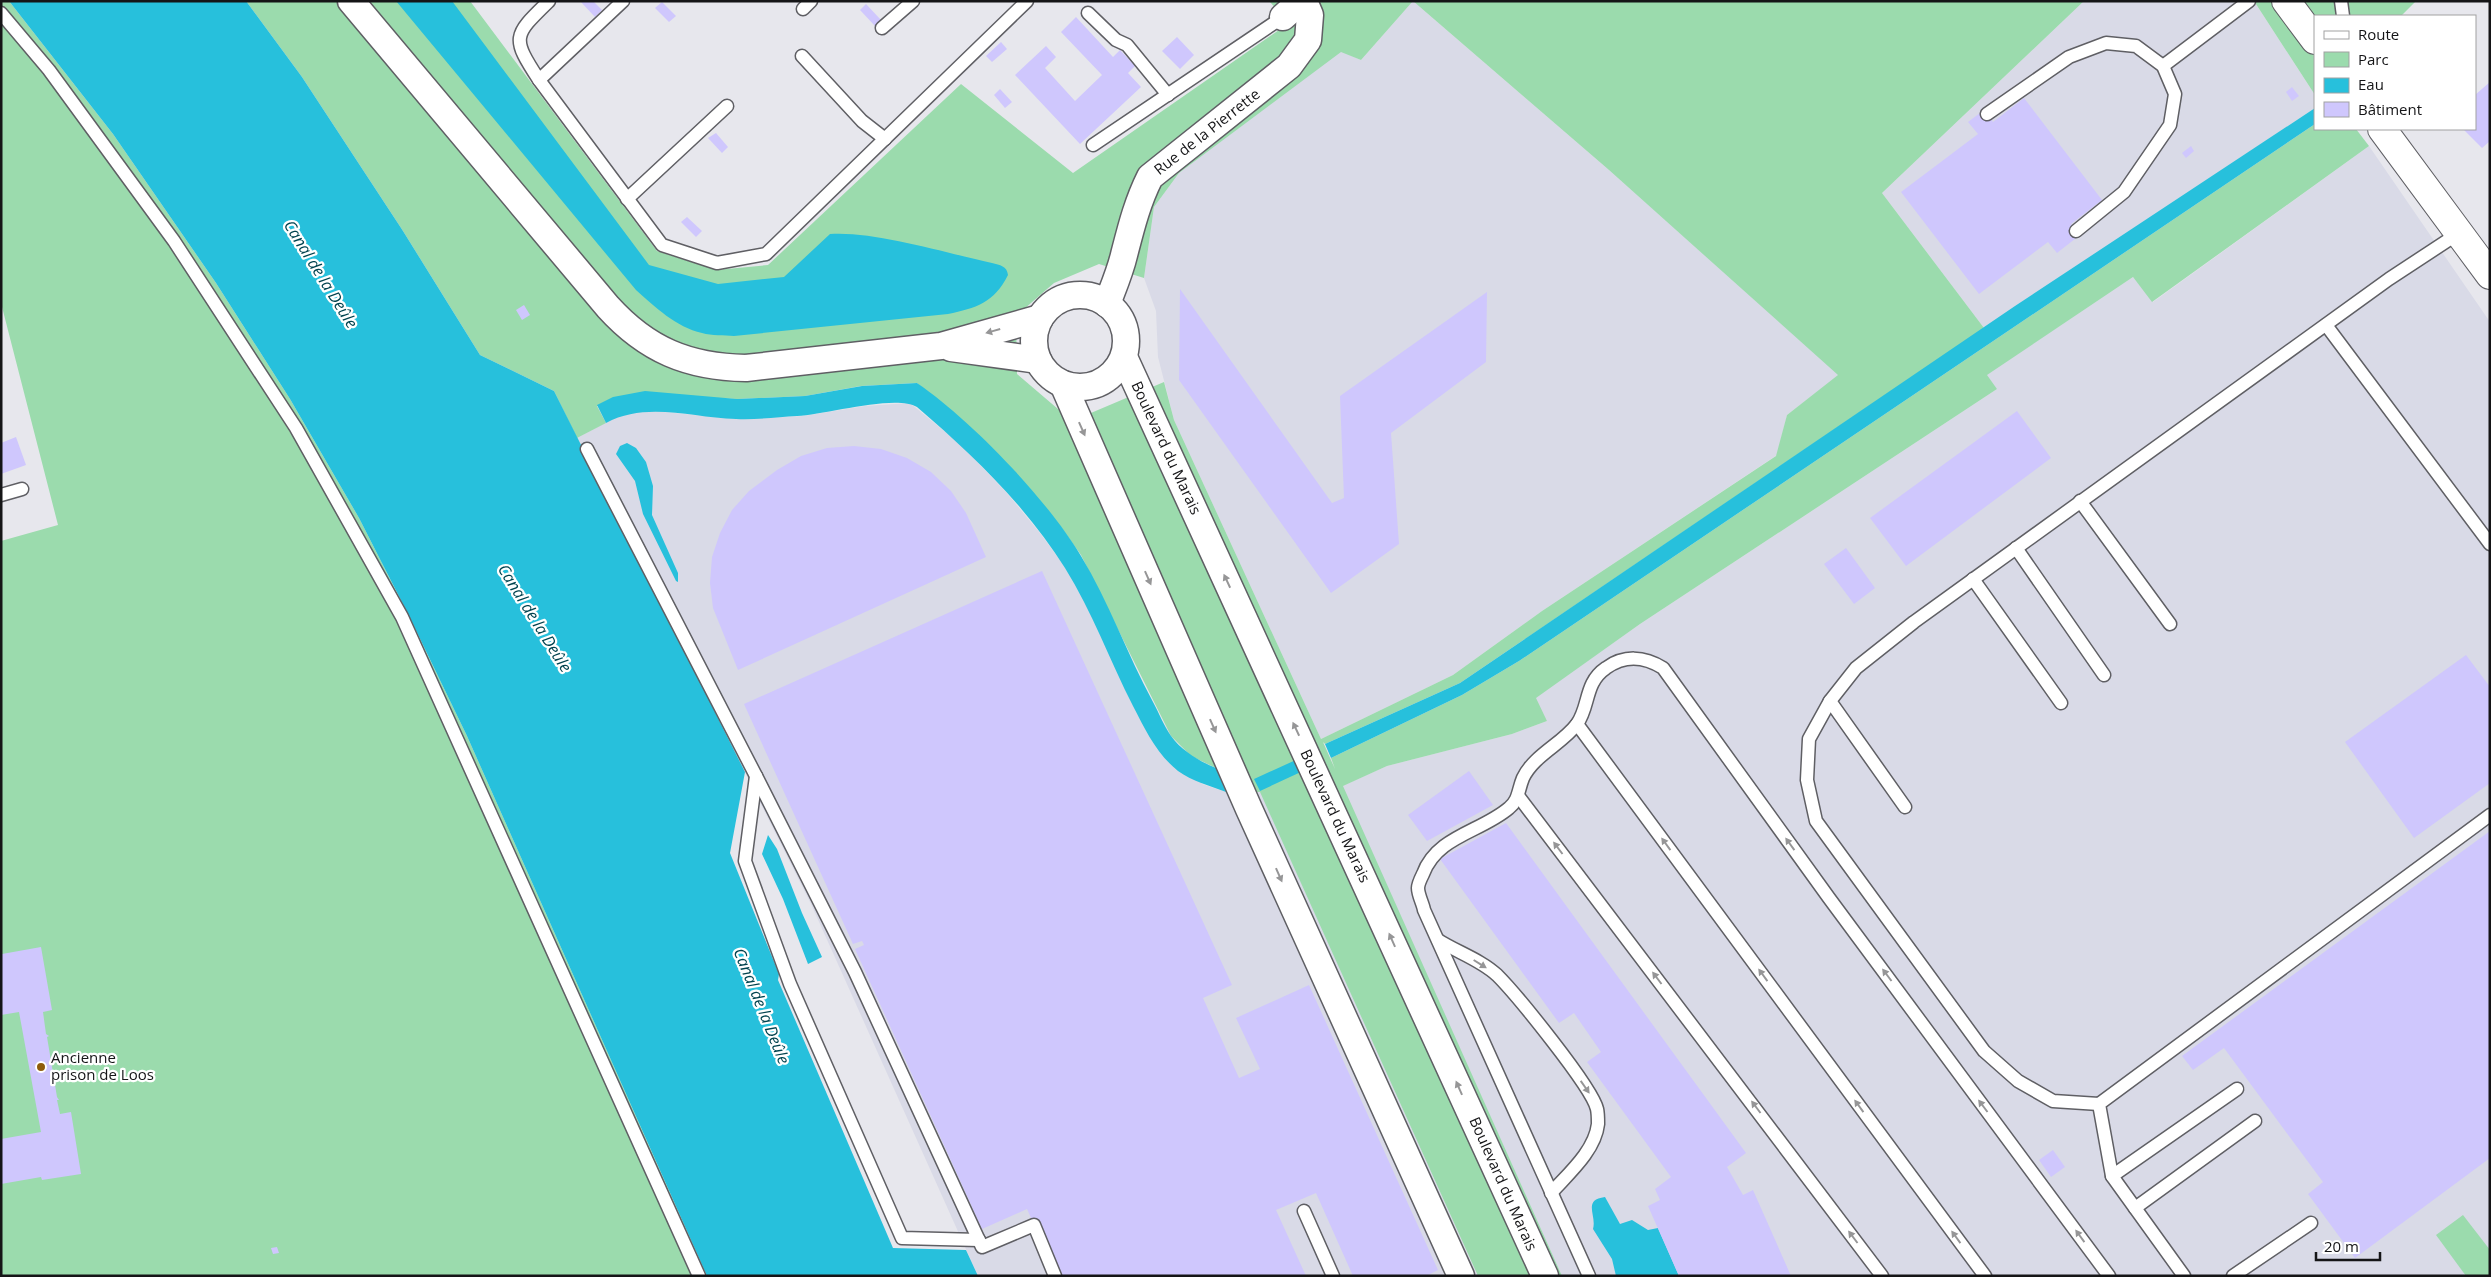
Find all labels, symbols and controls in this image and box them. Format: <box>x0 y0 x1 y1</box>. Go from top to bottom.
legend <box>2314 15 2476 130</box>
text: Route <box>2358 24 2399 44</box>
text: Parc <box>2358 49 2389 69</box>
text: Eau <box>2358 74 2384 94</box>
street label: Rue de la Pierrette <box>1149 84 1263 179</box>
text: Bâtiment <box>2358 99 2422 119</box>
water label: Canal de la Deûle <box>279 216 363 332</box>
one-way arrow <box>986 328 1001 336</box>
street label: Boulevard du Marais <box>1127 378 1207 517</box>
one-way arrow <box>1079 422 1087 436</box>
water label: Canal de la Deûle <box>493 560 577 676</box>
one-way arrow <box>1144 571 1152 585</box>
one-way arrow <box>1223 574 1231 588</box>
one-way arrow <box>1210 719 1218 733</box>
one-way arrow <box>1291 722 1299 736</box>
street label: Boulevard du Marais <box>1296 746 1376 885</box>
one-way arrow <box>1661 837 1671 851</box>
one-way arrow <box>1785 838 1796 851</box>
one-way arrow <box>1553 841 1563 855</box>
one-way arrow <box>1276 868 1284 882</box>
one-way arrow <box>1388 933 1396 947</box>
water label: Canal de la Deûle <box>729 945 795 1067</box>
one-way arrow <box>1474 959 1487 969</box>
one-way arrow <box>1757 969 1768 982</box>
one-way arrow <box>1881 969 1892 982</box>
one-way arrow <box>1651 971 1662 984</box>
place label: Ancienne prison de Loos <box>51 1047 154 1084</box>
marker: Ancienne prison de Loos <box>35 1061 47 1073</box>
one-way arrow <box>1580 1080 1590 1094</box>
one-way arrow <box>1455 1081 1463 1095</box>
one-way arrow <box>1854 1099 1864 1113</box>
one-way arrow <box>1978 1100 1989 1113</box>
one-way arrow <box>1750 1101 1761 1114</box>
street label: Boulevard du Marais <box>1465 1113 1542 1254</box>
one-way arrow <box>1848 1230 1858 1244</box>
one-way arrow <box>1951 1230 1961 1243</box>
one-way arrow <box>2075 1230 2085 1243</box>
scale bar <box>2316 1230 2380 1262</box>
text: 20 m <box>2324 1236 2359 1256</box>

